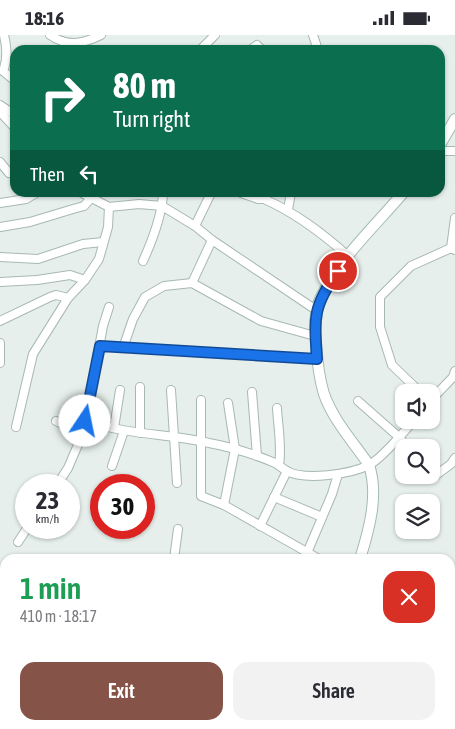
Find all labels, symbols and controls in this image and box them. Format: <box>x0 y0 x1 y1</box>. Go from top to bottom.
text: 18:16 <box>25 7 64 29</box>
icon: right <box>30 65 95 130</box>
text: 80 m <box>113 65 176 105</box>
text: Turn right <box>113 106 190 132</box>
icon: left <box>75 160 103 188</box>
text: Then <box>30 163 65 185</box>
pin <box>317 250 359 292</box>
icon: arrive <box>324 257 352 285</box>
map controls <box>395 384 440 539</box>
button: sound <box>395 384 440 429</box>
position arrow <box>58 394 110 446</box>
button: search <box>395 439 440 484</box>
speed limit sign: 30 <box>90 474 155 539</box>
text: 23 <box>36 486 59 514</box>
button: layers <box>395 494 440 539</box>
text: km/h <box>36 512 59 526</box>
text: 1 min <box>20 571 81 605</box>
button: close <box>383 571 435 623</box>
text: 410 m · 18:17 <box>20 607 97 625</box>
button: Exit <box>20 662 223 720</box>
button: Share <box>233 662 435 720</box>

